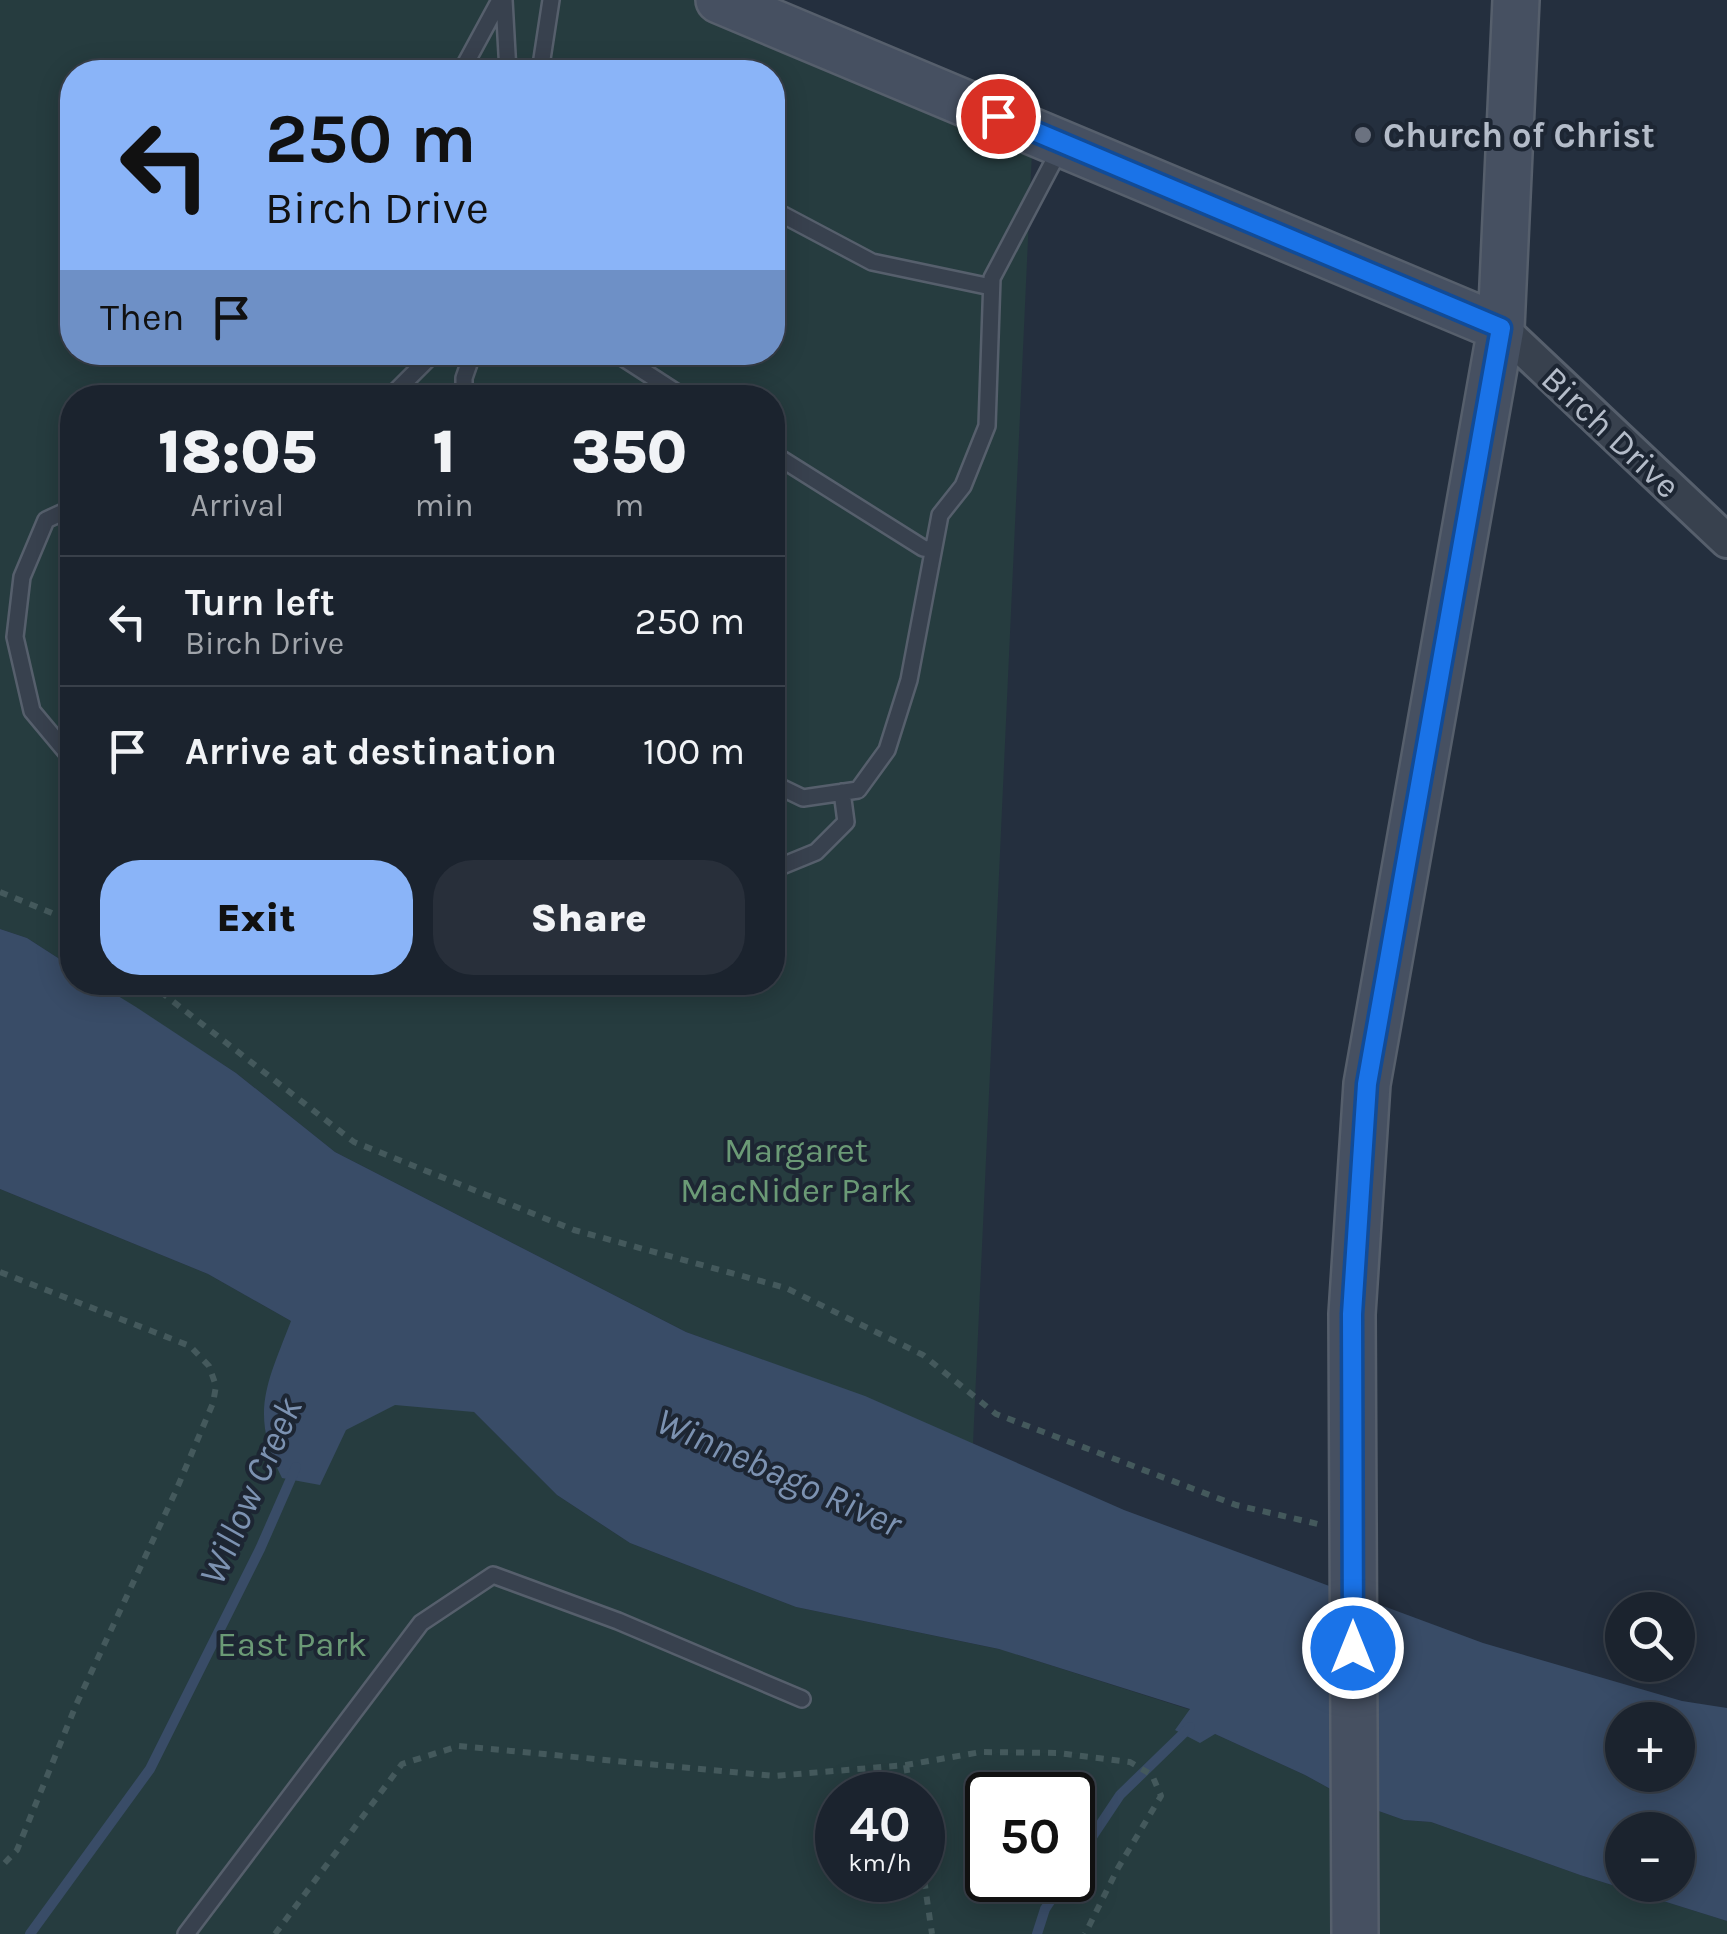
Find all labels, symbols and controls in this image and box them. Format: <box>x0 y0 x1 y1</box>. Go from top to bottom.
pin <box>956 74 1041 159</box>
icon: arrive <box>971 89 1026 144</box>
text: 250 m <box>265 98 477 180</box>
icon: left <box>100 100 230 230</box>
place label: Church of Christ <box>1383 115 1655 156</box>
marker: Church of Christ <box>1352 124 1374 146</box>
text: Birch Drive <box>265 182 489 234</box>
icon: arrive <box>204 290 259 345</box>
text: Then <box>100 295 184 340</box>
street label: Birch Drive <box>1533 358 1688 507</box>
text: 18:05 <box>158 417 317 487</box>
text: 1 <box>433 417 456 487</box>
text: 350 <box>571 417 687 487</box>
text: Arrival <box>190 487 284 524</box>
text: min <box>415 487 473 524</box>
text: m <box>614 487 644 524</box>
text: Turn left <box>185 580 335 625</box>
icon: left <box>100 594 155 649</box>
text: 250 m <box>634 599 745 644</box>
text: Birch Drive <box>185 625 344 662</box>
icon: arrive <box>100 724 155 779</box>
text: Arrive at destination <box>185 729 557 774</box>
text: 100 m <box>643 729 745 774</box>
button: Exit <box>100 860 413 975</box>
button: Share <box>433 860 745 975</box>
park label: Margaret MacNider Park <box>680 1130 912 1211</box>
water label: Willow Creek <box>189 1390 312 1592</box>
water label: Winnebago River <box>649 1398 910 1547</box>
map controls <box>1605 1592 1695 1902</box>
button: search <box>1605 1592 1695 1682</box>
position arrow <box>1301 1596 1405 1700</box>
park label: East Park <box>217 1624 367 1665</box>
button: + <box>1605 1702 1695 1792</box>
speed limit sign: 50 <box>965 1772 1095 1902</box>
text: 40 <box>849 1795 911 1854</box>
button: − <box>1605 1812 1695 1902</box>
text: km/h <box>848 1848 912 1877</box>

